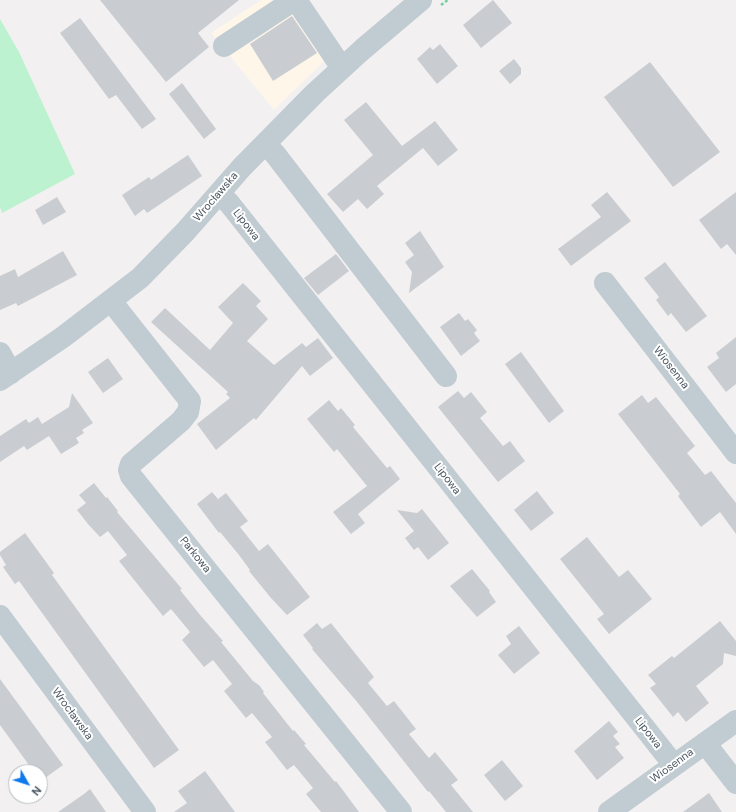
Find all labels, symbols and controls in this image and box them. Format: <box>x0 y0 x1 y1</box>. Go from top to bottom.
street label: Wrocławska <box>191 170 241 224</box>
street label: Lipowa <box>230 207 262 243</box>
street label: Wiosenna <box>650 344 692 392</box>
street label: Lipowa <box>431 461 463 497</box>
street label: Parkowa <box>177 535 213 575</box>
street label: Wrocławska <box>49 685 95 743</box>
street label: Lipowa <box>632 715 664 751</box>
street label: Wiosenna <box>648 746 696 786</box>
north arrow <box>8 764 48 804</box>
text: N <box>29 783 45 798</box>

